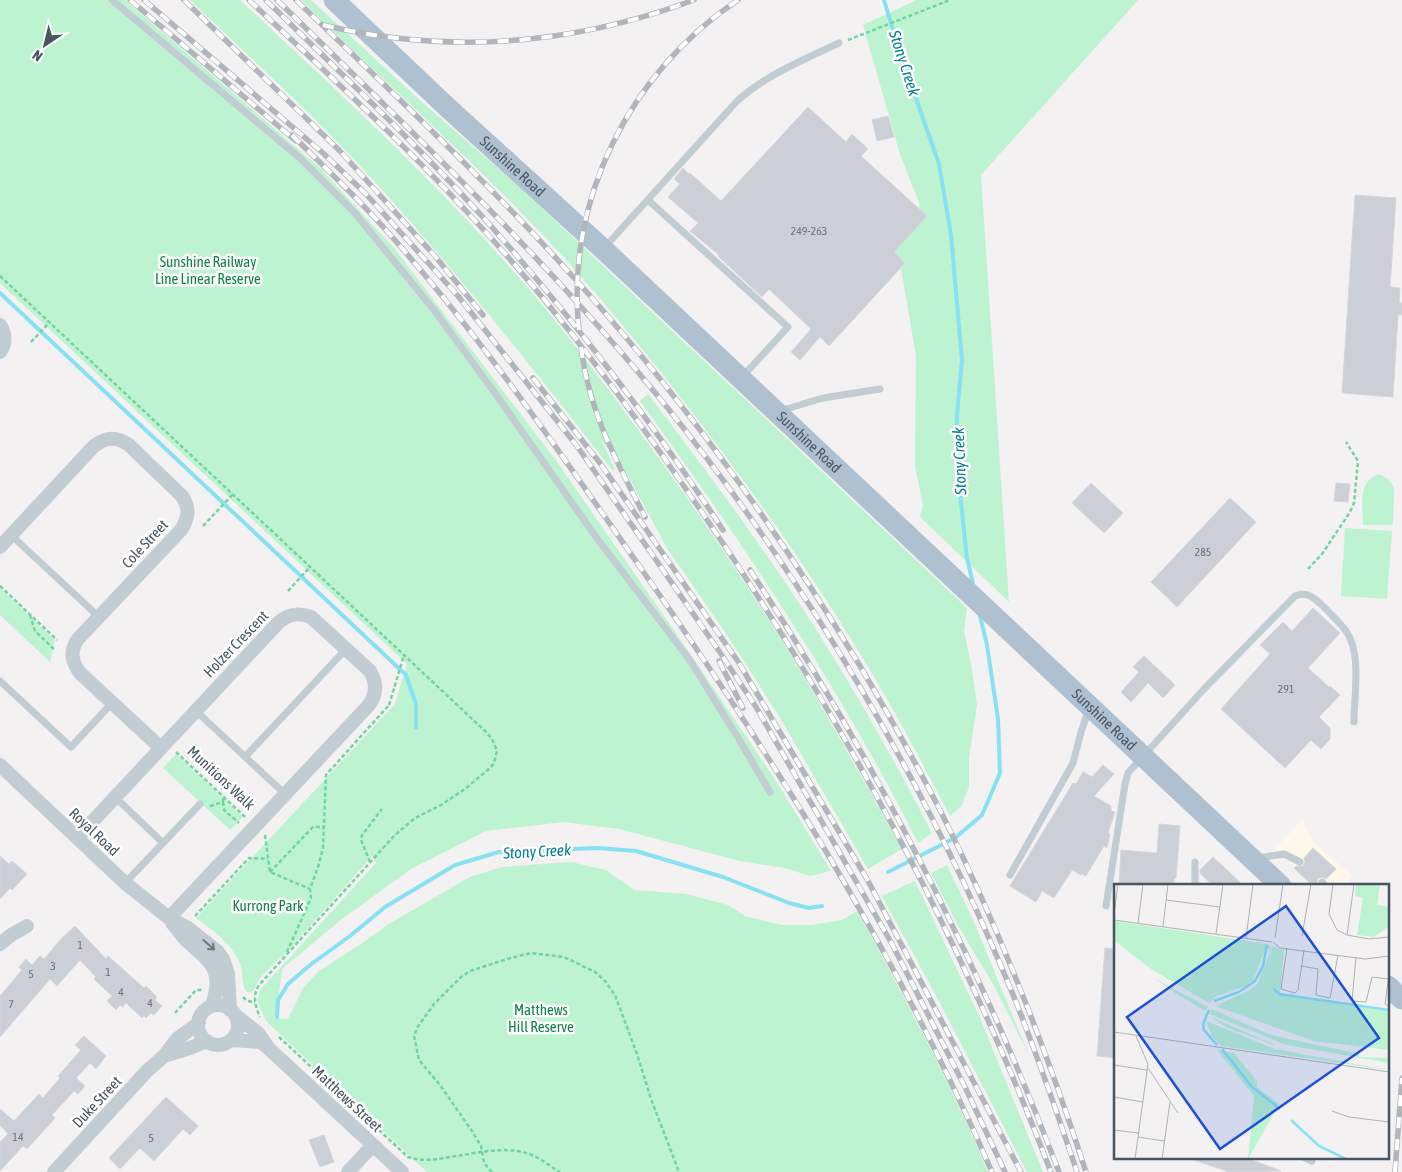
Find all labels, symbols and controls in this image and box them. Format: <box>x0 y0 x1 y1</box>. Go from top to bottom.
north arrow <box>20 20 70 70</box>
water label: Stony Creek <box>885 27 924 99</box>
text: N <box>30 47 46 65</box>
street label: Sunshine Road <box>477 132 549 200</box>
house number: 249-263 <box>791 224 827 238</box>
park label: Sunshine Railway Line Linear Reserve <box>155 253 261 287</box>
street label: Sunshine Road <box>774 408 845 476</box>
water label: Stony Creek <box>949 426 970 496</box>
street label: Cole Street <box>118 516 171 571</box>
house number: 285 <box>1195 545 1211 559</box>
street label: Holzer Crescent <box>200 607 271 680</box>
house number: 291 <box>1278 682 1295 696</box>
street label: Sunshine Road <box>1069 685 1140 754</box>
street label: Munitions Walk <box>184 742 259 813</box>
street label: Royal Road <box>66 804 123 859</box>
water label: Stony Creek <box>502 840 572 863</box>
inset map <box>1114 884 1390 1160</box>
park label: Kurrong Park <box>232 897 304 914</box>
house number: 1 <box>77 938 83 952</box>
one-way arrow <box>203 939 216 950</box>
house number: 3 <box>50 959 56 973</box>
house number: 1 <box>105 965 111 979</box>
house number: 5 <box>28 967 34 981</box>
house number: 4 <box>118 985 124 999</box>
house number: 4 <box>147 996 153 1010</box>
house number: 7 <box>8 997 14 1011</box>
park label: Matthews Hill Reserve <box>508 1001 574 1035</box>
street label: Matthews Street <box>309 1062 386 1135</box>
street label: Duke Street <box>69 1073 125 1131</box>
house number: 14 <box>12 1130 24 1144</box>
house number: 5 <box>148 1131 154 1145</box>

